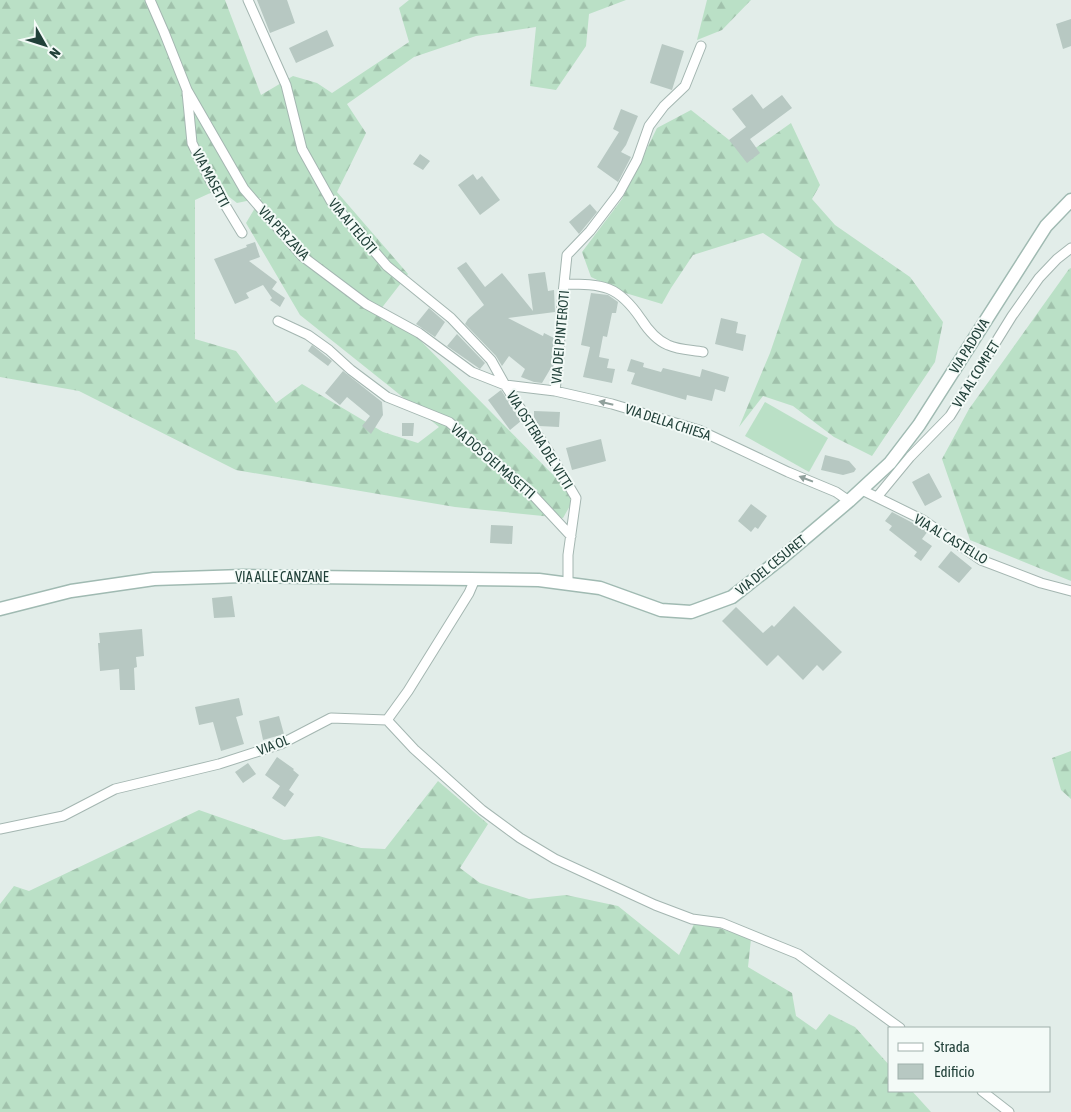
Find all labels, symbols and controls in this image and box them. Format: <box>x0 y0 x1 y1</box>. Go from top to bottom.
north arrow <box>20 20 70 70</box>
text: N <box>46 45 64 61</box>
street label: VIA MASETTI <box>189 146 233 210</box>
street label: VIA AI TELÒTI <box>326 195 380 257</box>
street label: VIA PER ZAVA <box>255 203 313 263</box>
street label: VIA DEI PINTEROTI <box>548 290 572 384</box>
street label: VIA PADOVA <box>946 315 992 376</box>
street label: VIA AL COMPET <box>949 338 1003 410</box>
street label: VIA OSTERIA DEL VITTI <box>503 388 577 492</box>
one-way arrow <box>598 399 613 407</box>
street label: VIA DELLA CHIESA <box>623 401 713 443</box>
street label: VIA DOS DEI MASETTI <box>448 420 538 502</box>
one-way arrow <box>798 475 813 483</box>
street label: VIA AL CASTELLO <box>911 511 991 567</box>
street label: VIA DEL CESURET <box>733 532 809 598</box>
street label: VIA ALLE CANZANE <box>235 569 329 585</box>
street label: VIA OL <box>255 731 292 758</box>
legend <box>888 1027 1051 1092</box>
text: Strada <box>934 1038 970 1055</box>
text: Edificio <box>934 1063 975 1080</box>

